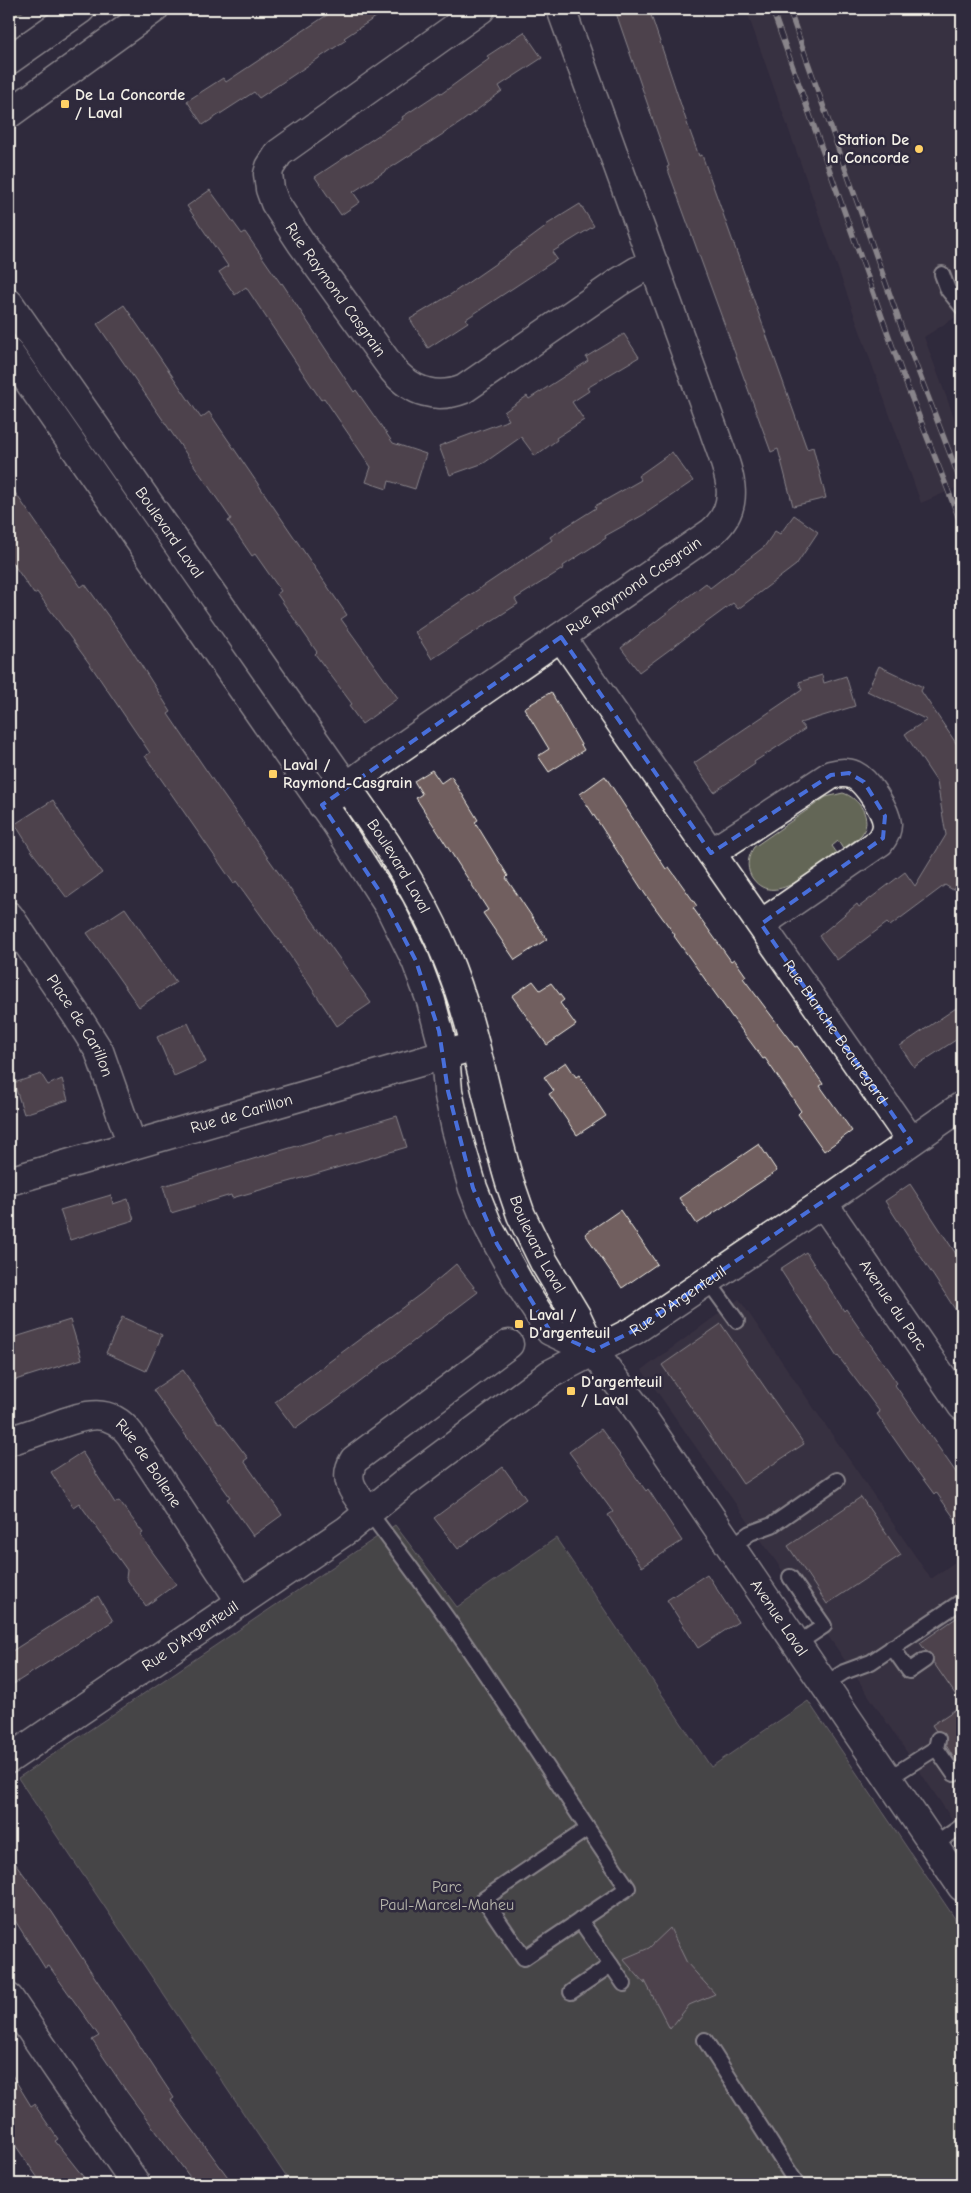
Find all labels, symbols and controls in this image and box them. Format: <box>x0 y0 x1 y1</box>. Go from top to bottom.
place label: De La Concorde / Laval <box>75 86 185 122</box>
marker: De La Concorde / Laval <box>59 98 71 110</box>
place label: Station De la Concorde <box>827 131 909 167</box>
marker: Station De la Concorde <box>913 143 925 155</box>
street label: Rue Raymond Casgrain <box>282 220 390 360</box>
street label: Boulevard Laval <box>131 484 207 581</box>
street label: Rue Raymond Casgrain <box>563 533 705 639</box>
place label: Laval / Raymond-Casgrain <box>283 756 412 792</box>
marker: Laval / Raymond-Casgrain <box>267 768 279 780</box>
street label: Boulevard Laval <box>363 816 434 916</box>
street label: Rue Blanche Beauregard <box>779 957 892 1107</box>
street label: Place de Carillon <box>43 971 116 1079</box>
street label: Rue de Carillon <box>188 1090 295 1137</box>
street label: Boulevard Laval <box>506 1193 569 1296</box>
street label: Avenue du Parc <box>856 1256 931 1354</box>
street label: Rue D'Argenteuil <box>626 1262 730 1340</box>
place label: Laval / D'argenteuil <box>529 1306 610 1342</box>
marker: Laval / D'argenteuil <box>513 1318 525 1330</box>
place label: D'argenteuil / Laval <box>581 1373 662 1409</box>
marker: D'argenteuil / Laval <box>565 1385 577 1397</box>
street label: Rue de Bollene <box>112 1415 185 1511</box>
street label: Avenue Laval <box>747 1576 811 1659</box>
street label: Rue D'Argenteuil <box>139 1597 242 1675</box>
park label: Parc Paul-Marcel-Maheu <box>380 1878 514 1914</box>

